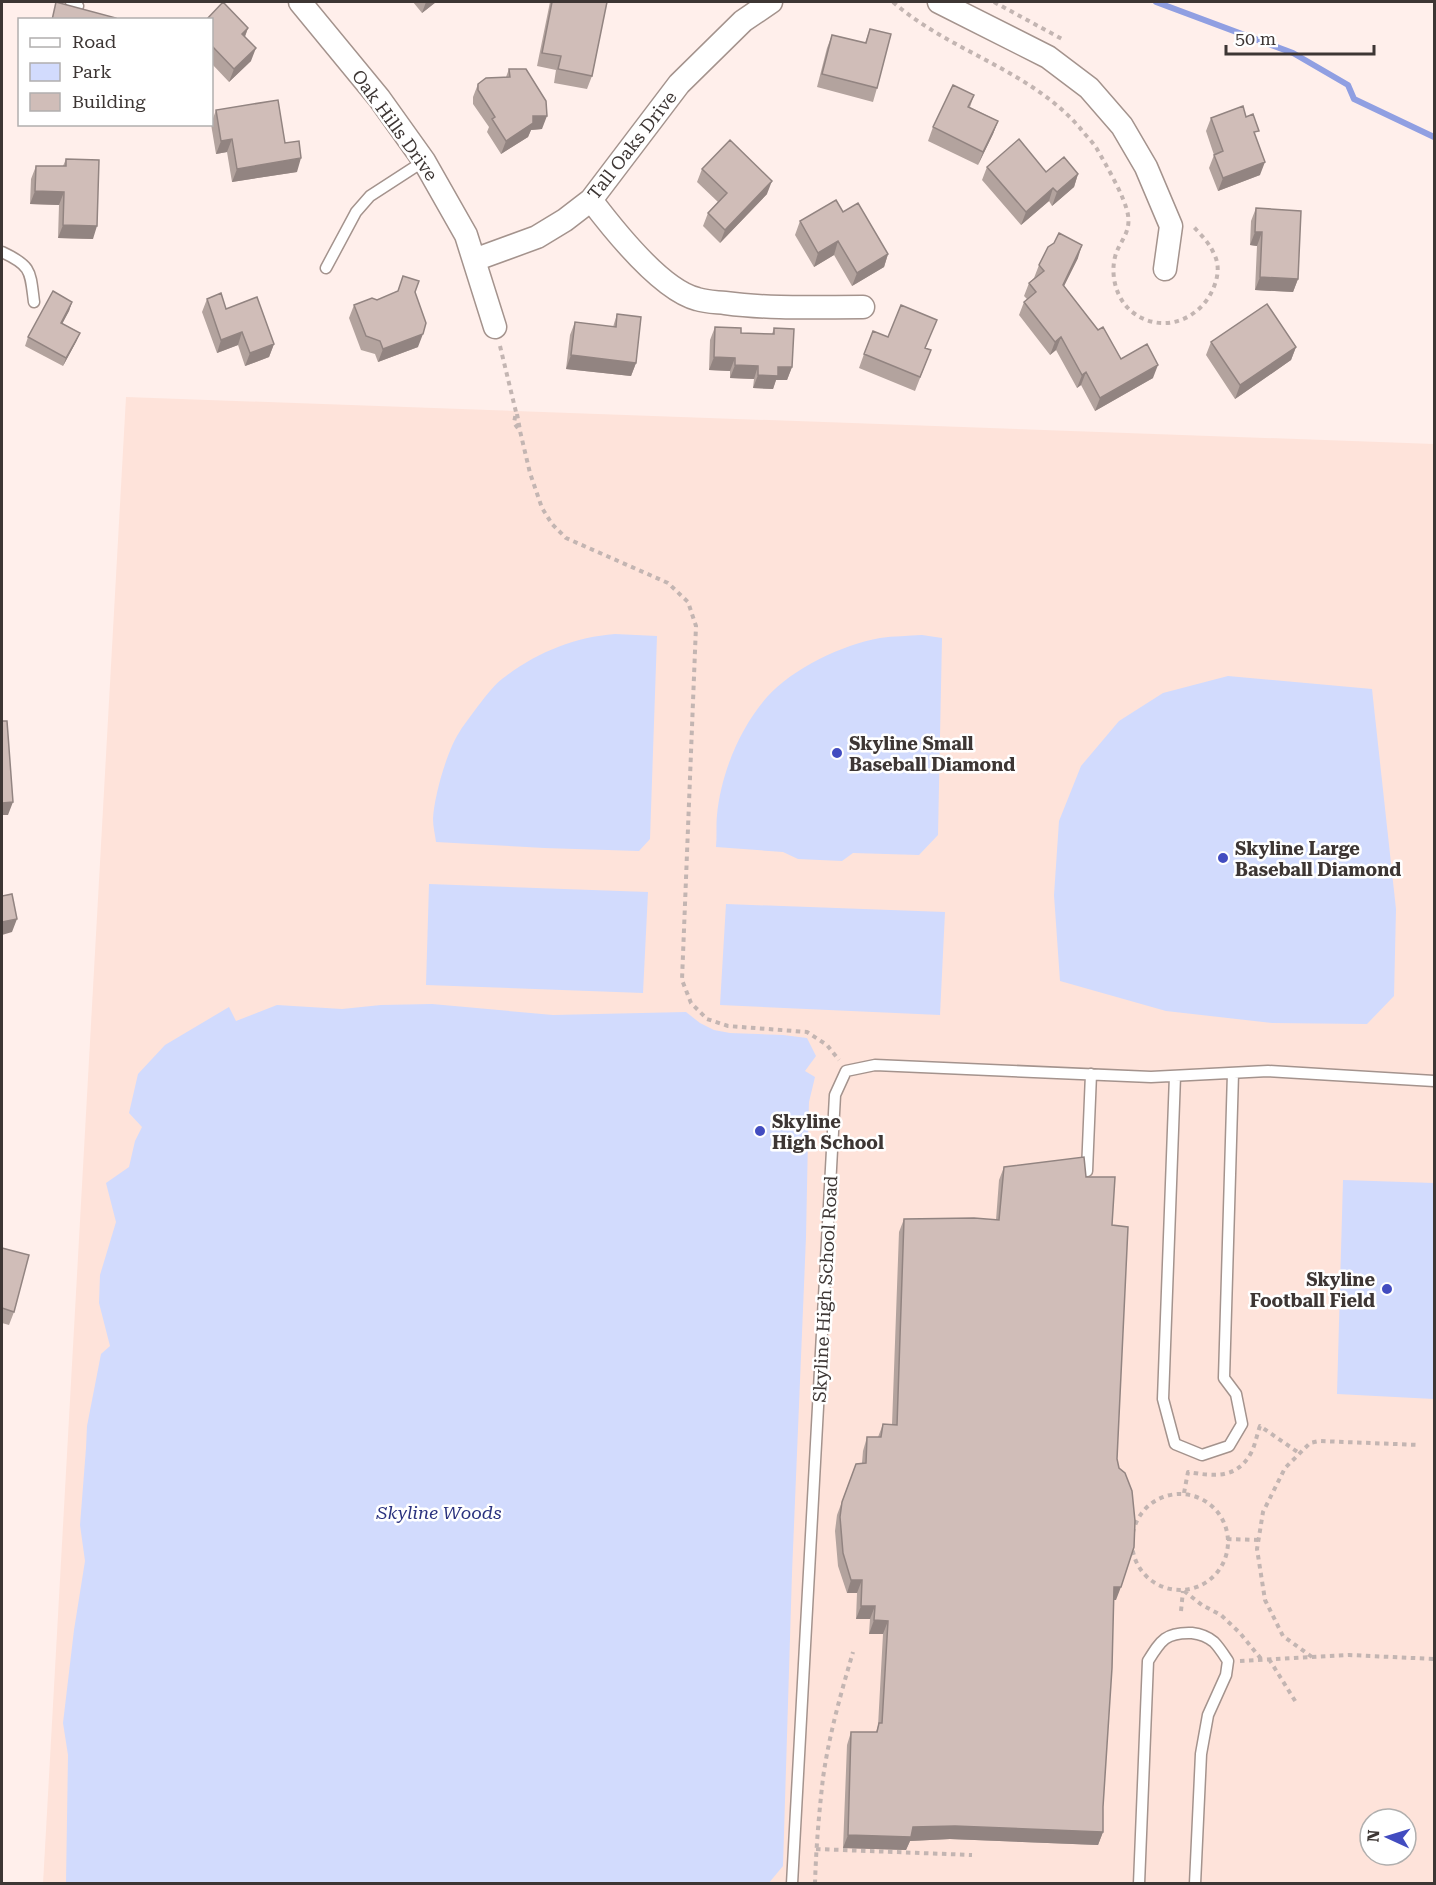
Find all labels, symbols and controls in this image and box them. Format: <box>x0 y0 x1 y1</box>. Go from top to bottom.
legend <box>18 18 213 126</box>
scale bar <box>1226 18 1374 56</box>
text: 50 m <box>1235 28 1276 49</box>
text: Road <box>72 31 117 52</box>
text: Park <box>72 61 112 82</box>
street label: Oak Hills Drive <box>348 65 442 185</box>
street label: Tall Oaks Drive <box>583 87 681 203</box>
text: Building <box>72 91 146 112</box>
place label: Skyline Small Baseball Diamond <box>849 733 1015 775</box>
marker: Skyline Small Baseball Diamond <box>830 746 844 760</box>
place label: Skyline Large Baseball Diamond <box>1235 838 1401 880</box>
marker: Skyline Large Baseball Diamond <box>1216 851 1230 865</box>
place label: Skyline High School <box>772 1111 884 1153</box>
marker: Skyline High School <box>753 1124 767 1138</box>
street label: Skyline High School Road <box>809 1175 841 1403</box>
place label: Skyline Football Field <box>1250 1269 1375 1311</box>
marker: Skyline Football Field <box>1380 1282 1394 1296</box>
park label: Skyline Woods <box>375 1502 502 1523</box>
north arrow <box>1358 1807 1418 1867</box>
text: N <box>1364 1829 1383 1843</box>

